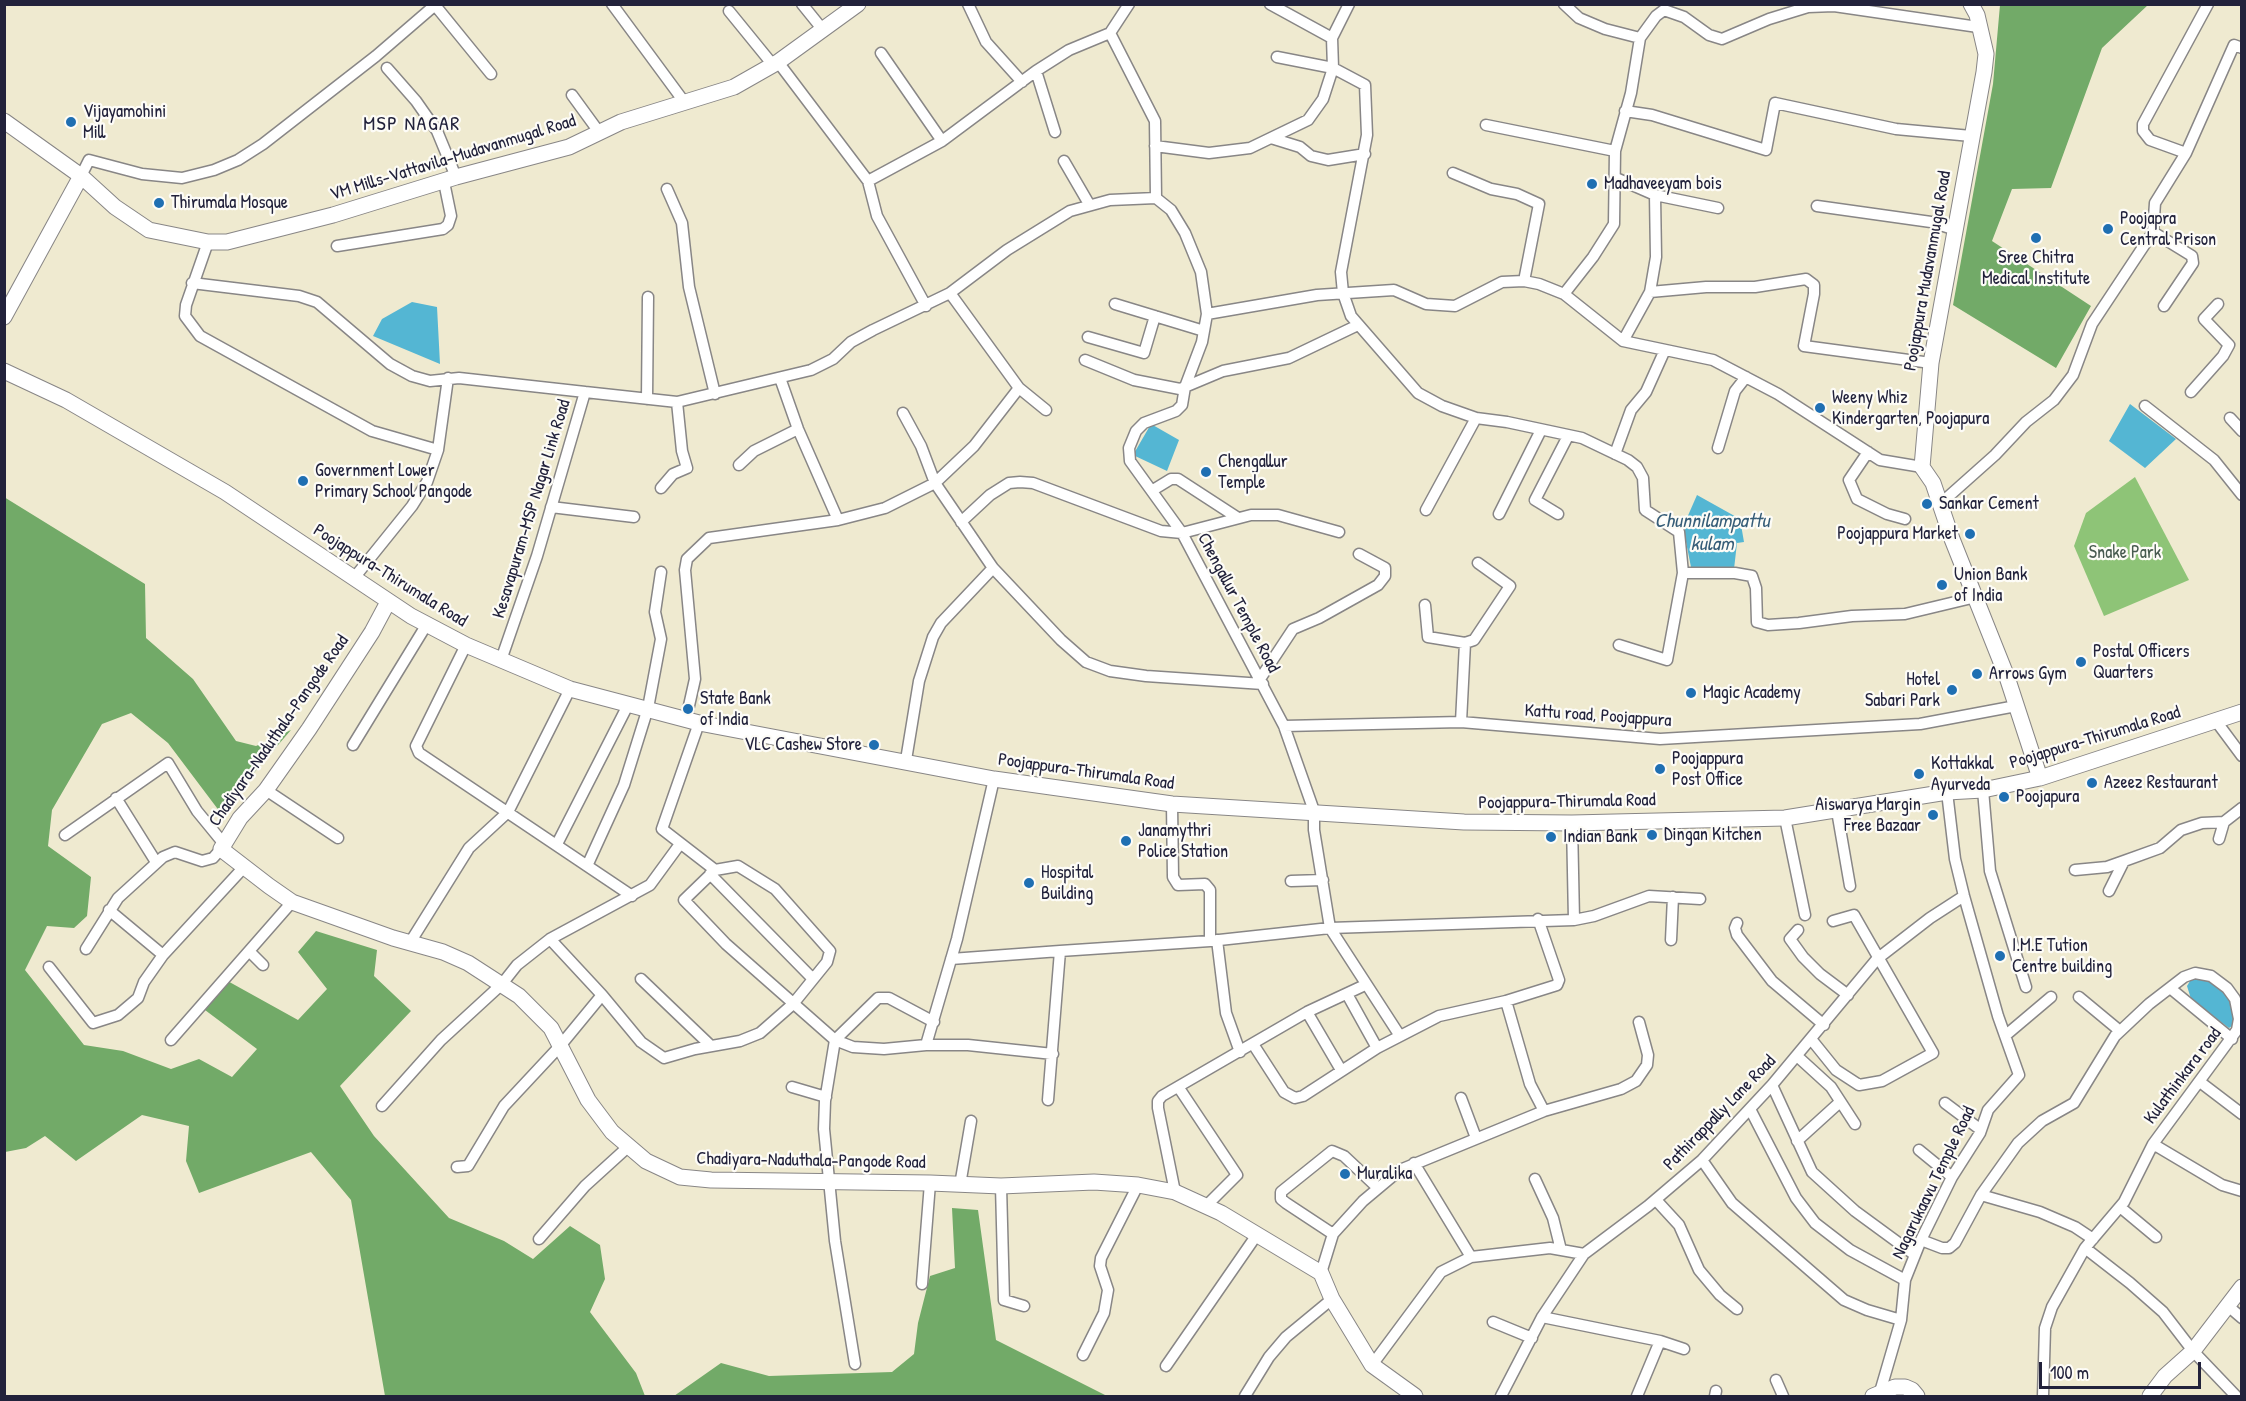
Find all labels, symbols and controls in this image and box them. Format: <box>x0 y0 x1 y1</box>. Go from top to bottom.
place label: Vijayamohini Mill <box>83 101 166 144</box>
street label: VM Mills-Vattavila-Mudavanmugal Road <box>327 110 579 206</box>
district label: MSP NAGAR <box>363 113 461 137</box>
marker: Vijayamohini Mill <box>64 115 78 129</box>
street label: Poojappura Mudavanmugal Road <box>1900 169 1956 373</box>
place label: Madhaveeyam bois <box>1604 173 1722 195</box>
marker: Madhaveeyam bois <box>1585 177 1599 191</box>
place label: Thirumala Mosque <box>171 192 288 214</box>
marker: Thirumala Mosque <box>152 196 166 210</box>
place label: Poojapra Central Prison <box>2120 208 2216 250</box>
marker: Poojapra Central Prison <box>2101 222 2115 236</box>
marker: Sree Chitra Medical Institute <box>2029 231 2043 245</box>
place label: Sree Chitra Medical Institute <box>1982 247 2090 290</box>
place label: Weeny Whiz Kindergarten, Poojapura <box>1832 387 1989 430</box>
street label: Kesavapuram-MSP Nagar Link Road <box>488 397 576 621</box>
marker: Weeny Whiz Kindergarten, Poojapura <box>1813 401 1827 415</box>
place label: Chengallur Temple <box>1218 451 1288 494</box>
place label: Government Lower Primary School Pangode <box>315 460 472 502</box>
marker: Chengallur Temple <box>1199 465 1213 479</box>
marker: Government Lower Primary School Pangode <box>296 474 310 488</box>
place label: Sankar Cement <box>1939 493 2039 515</box>
marker: Sankar Cement <box>1920 497 1934 511</box>
water label: Chunnilampattu kulam <box>1655 510 1769 557</box>
street label: Poojappura-Thirumala Road <box>309 520 471 632</box>
place label: Poojappura Market <box>1837 523 1958 545</box>
marker: Poojappura Market <box>1963 527 1977 541</box>
street label: Chengallur Temple Road <box>1192 530 1284 676</box>
park label: Snake Park <box>2089 542 2161 564</box>
place label: Union Bank of India <box>1954 564 2027 606</box>
marker: Union Bank of India <box>1935 578 1949 592</box>
street label: Chadiyara-Naduthala-Pangode Road <box>204 631 354 831</box>
place label: Postal Officers Quarters <box>2093 641 2190 684</box>
marker: Postal Officers Quarters <box>2074 655 2088 669</box>
place label: Arrows Gym <box>1989 663 2067 685</box>
marker: Arrows Gym <box>1970 667 1984 681</box>
place label: Hotel Sabari Park <box>1865 669 1940 712</box>
place label: Magic Academy <box>1703 682 1801 704</box>
marker: Hotel Sabari Park <box>1945 683 1959 697</box>
marker: Magic Academy <box>1684 686 1698 700</box>
place label: State Bank of India <box>700 688 771 730</box>
street label: Kattu road, Poojappura <box>1524 700 1672 732</box>
marker: State Bank of India <box>681 702 695 716</box>
street label: Poojappura-Thirumala Road <box>2007 702 2183 774</box>
place label: VLC Cashew Store <box>744 734 862 756</box>
marker: VLC Cashew Store <box>867 738 881 752</box>
place label: Poojappura Post Office <box>1672 748 1743 790</box>
street label: Poojappura-Thirumala Road <box>997 749 1175 795</box>
place label: Kottakkal Ayurveda <box>1931 753 1994 795</box>
marker: Poojappura Post Office <box>1653 762 1667 776</box>
marker: Kottakkal Ayurveda <box>1912 767 1926 781</box>
place label: Azeez Restaurant <box>2104 772 2218 794</box>
marker: Azeez Restaurant <box>2085 776 2099 790</box>
place label: Poojapura <box>2016 786 2079 808</box>
street label: Poojappura-Thirumala Road <box>1478 790 1656 814</box>
marker: Poojapura <box>1997 790 2011 804</box>
place label: Aiswarya Margin Free Bazaar <box>1815 794 1921 836</box>
marker: Aiswarya Margin Free Bazaar <box>1926 808 1940 822</box>
place label: Janamythri Police Station <box>1138 820 1228 862</box>
place label: Dingan Kitchen <box>1664 824 1762 846</box>
place label: Indian Bank <box>1563 826 1638 848</box>
marker: Dingan Kitchen <box>1645 828 1659 842</box>
marker: Indian Bank <box>1544 830 1558 844</box>
marker: Janamythri Police Station <box>1119 834 1133 848</box>
place label: Hospital Building <box>1041 862 1093 904</box>
marker: Hospital Building <box>1022 876 1036 890</box>
place label: I.M.E Tution Centre building <box>2012 935 2112 978</box>
marker: I.M.E Tution Centre building <box>1993 949 2007 963</box>
street label: Kulathinkara road <box>2140 1023 2226 1129</box>
street label: Pathirappally Lane Road <box>1659 1051 1781 1175</box>
street label: Nagarukaavu Temple Road <box>1888 1103 1980 1263</box>
street label: Chadiyara-Naduthala-Pangode Road <box>696 1148 926 1174</box>
place label: Muralika <box>1357 1163 1412 1185</box>
marker: Muralika <box>1338 1167 1352 1181</box>
scale bar <box>2042 1350 2204 1388</box>
text: 100 m <box>2050 1360 2089 1385</box>

